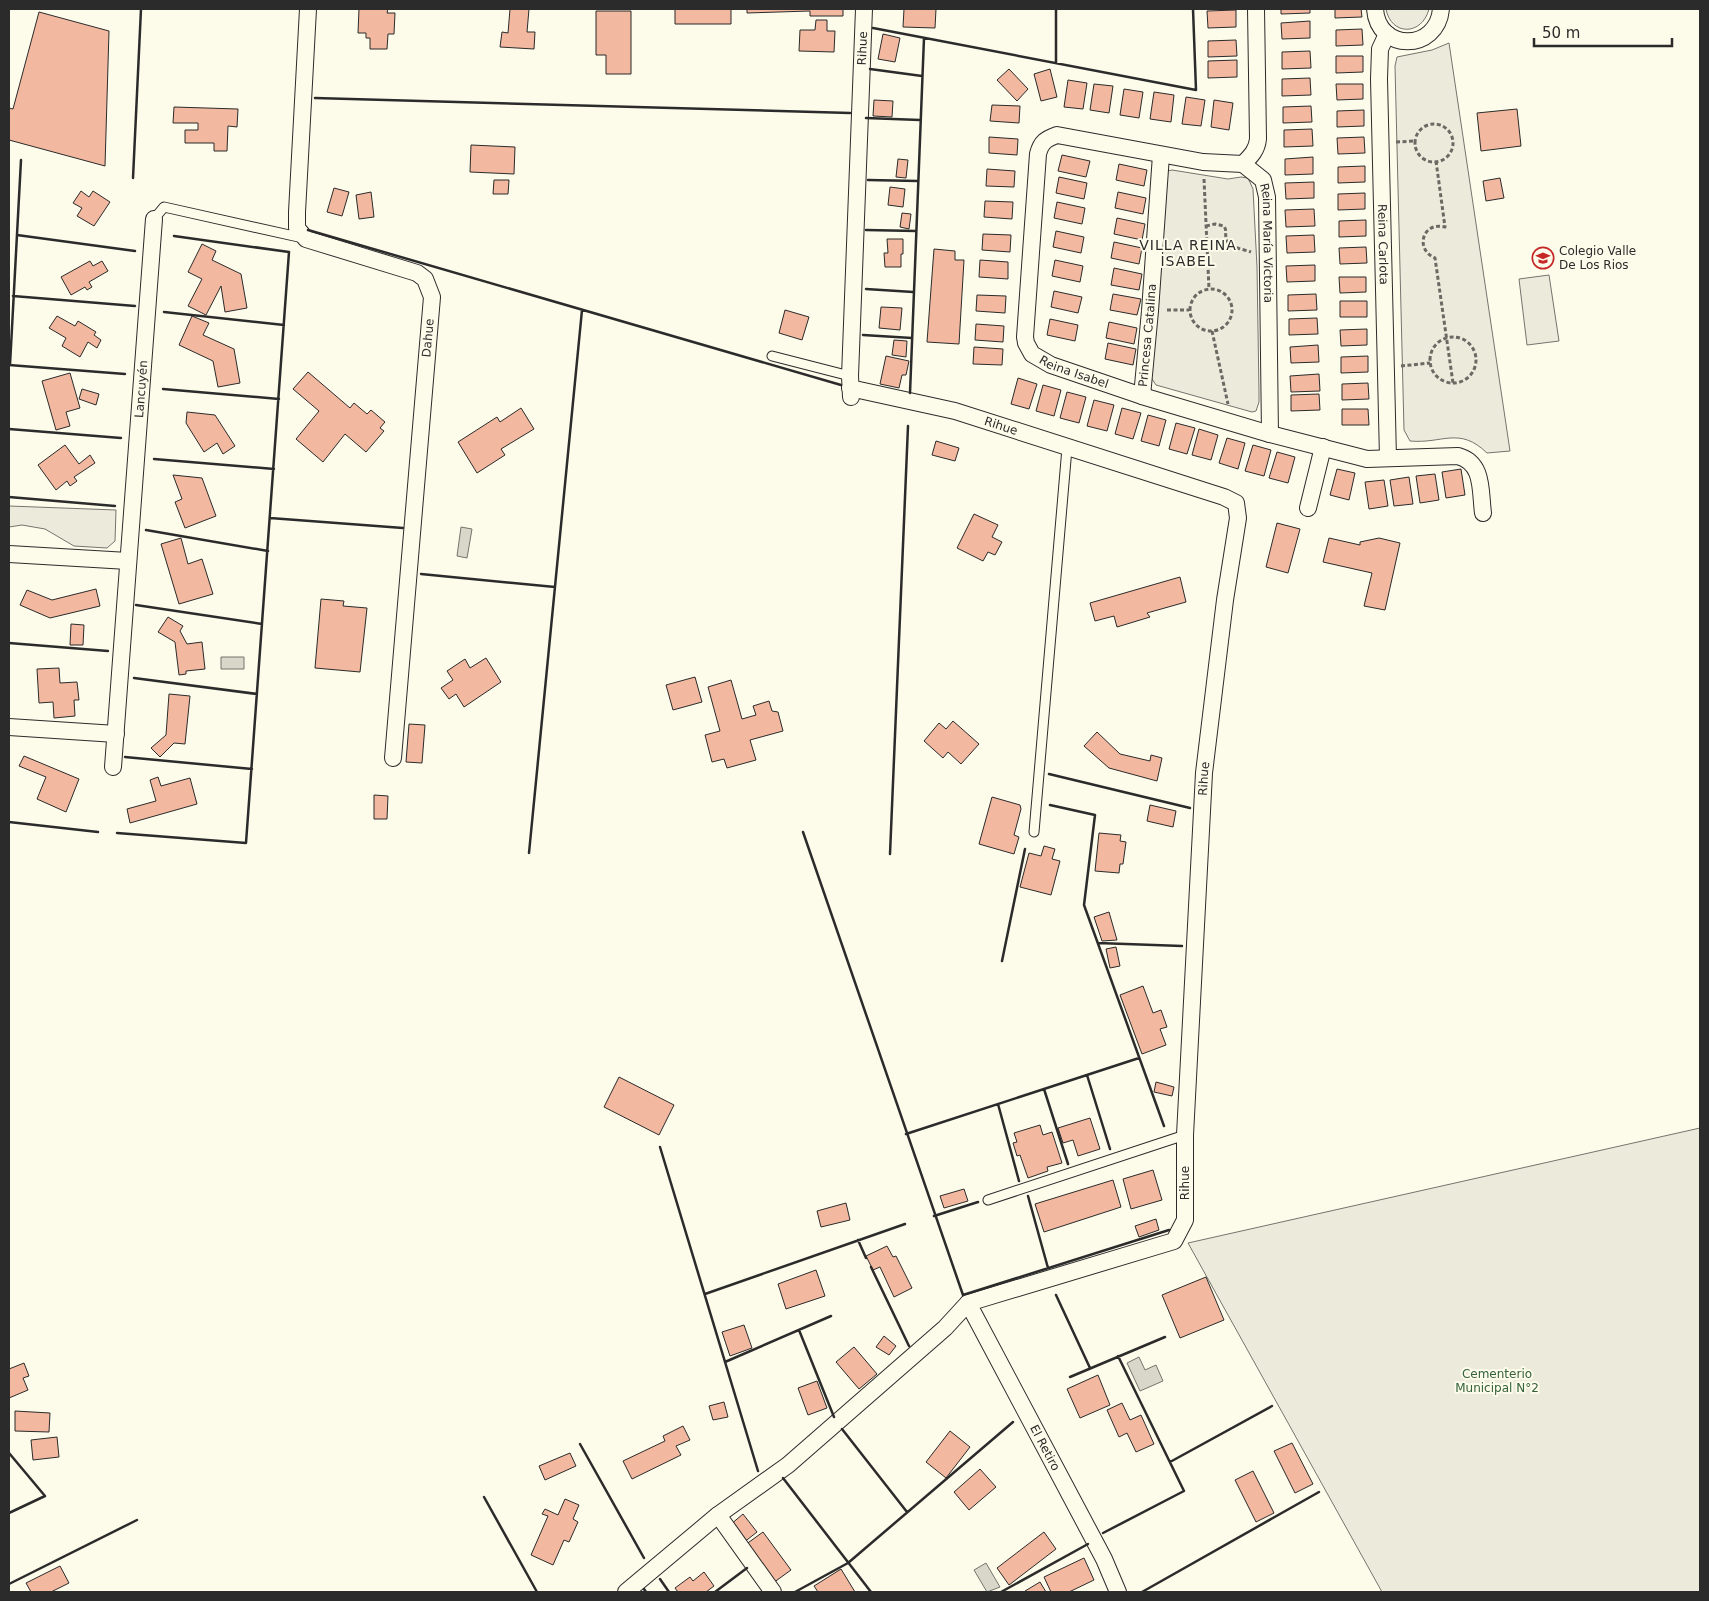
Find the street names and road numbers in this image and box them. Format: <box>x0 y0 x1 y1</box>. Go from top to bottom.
street label: Rihue <box>855 31 870 66</box>
street label: Reina María Victoria <box>1257 182 1275 303</box>
street label: Reina Carlota <box>1375 204 1391 285</box>
street label: Princesa Catalina <box>1136 283 1159 388</box>
street label: Dahue <box>419 318 437 358</box>
street label: Reina Isabel <box>1037 353 1110 391</box>
street label: Lancuyén <box>132 360 150 418</box>
street label: Rihue <box>983 414 1019 438</box>
street label: Rihue <box>1196 761 1212 796</box>
street label: Rihue <box>1178 1166 1192 1200</box>
street label: El Retiro <box>1027 1422 1063 1473</box>

